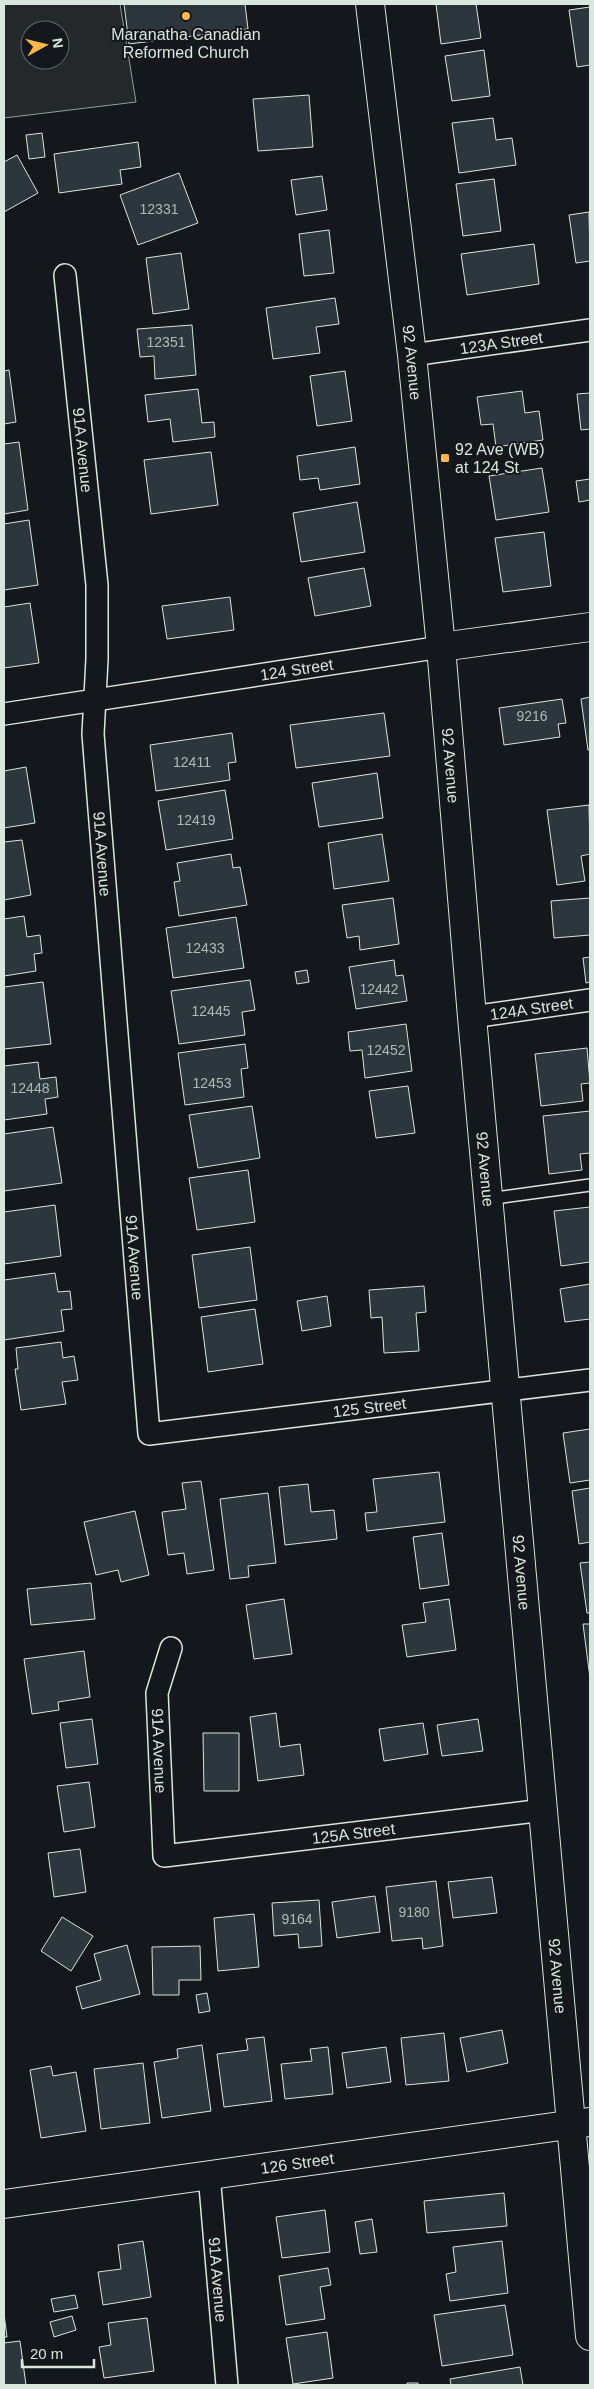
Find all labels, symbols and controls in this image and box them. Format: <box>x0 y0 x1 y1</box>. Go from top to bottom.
marker: Maranatha Canadian Reformed Church <box>180 10 192 22</box>
north arrow <box>20 20 70 70</box>
place label: Maranatha Canadian Reformed Church <box>111 26 261 61</box>
text: N <box>49 37 67 49</box>
house number: 12331 <box>140 201 179 217</box>
street label: 92 Avenue <box>399 324 424 401</box>
street label: 123A Street <box>459 329 544 357</box>
house number: 12351 <box>147 334 186 350</box>
street label: 91A Avenue <box>70 407 95 493</box>
place label: 92 Ave (WB) at 124 St <box>455 441 545 476</box>
marker: 92 Ave (WB) at 124 St <box>439 452 451 464</box>
street label: 124 Street <box>259 656 335 684</box>
house number: 9216 <box>516 708 548 724</box>
street label: 92 Avenue <box>439 727 462 804</box>
house number: 12411 <box>173 754 211 770</box>
street label: 91A Avenue <box>90 811 114 897</box>
house number: 12419 <box>177 812 216 828</box>
house number: 12433 <box>186 940 225 956</box>
house number: 12442 <box>360 981 399 997</box>
street label: 124A Street <box>489 994 575 1023</box>
house number: 12445 <box>192 1003 231 1019</box>
house number: 12452 <box>367 1042 406 1058</box>
house number: 12453 <box>193 1075 232 1091</box>
house number: 12448 <box>11 1080 50 1096</box>
street label: 92 Avenue <box>473 1131 497 1208</box>
street label: 91A Avenue <box>123 1214 146 1301</box>
street label: 125 Street <box>332 1395 408 1420</box>
street label: 92 Avenue <box>509 1534 533 1611</box>
street label: 91A Avenue <box>149 1708 169 1794</box>
street label: 125A Street <box>311 1820 397 1847</box>
house number: 9180 <box>398 1904 430 1920</box>
house number: 9164 <box>281 1911 313 1927</box>
street label: 92 Avenue <box>545 1938 569 2014</box>
street label: 126 Street <box>259 2150 336 2177</box>
street label: 91A Avenue <box>205 2236 230 2323</box>
scale bar <box>22 2336 95 2368</box>
text: 20 m <box>30 2345 63 2362</box>

